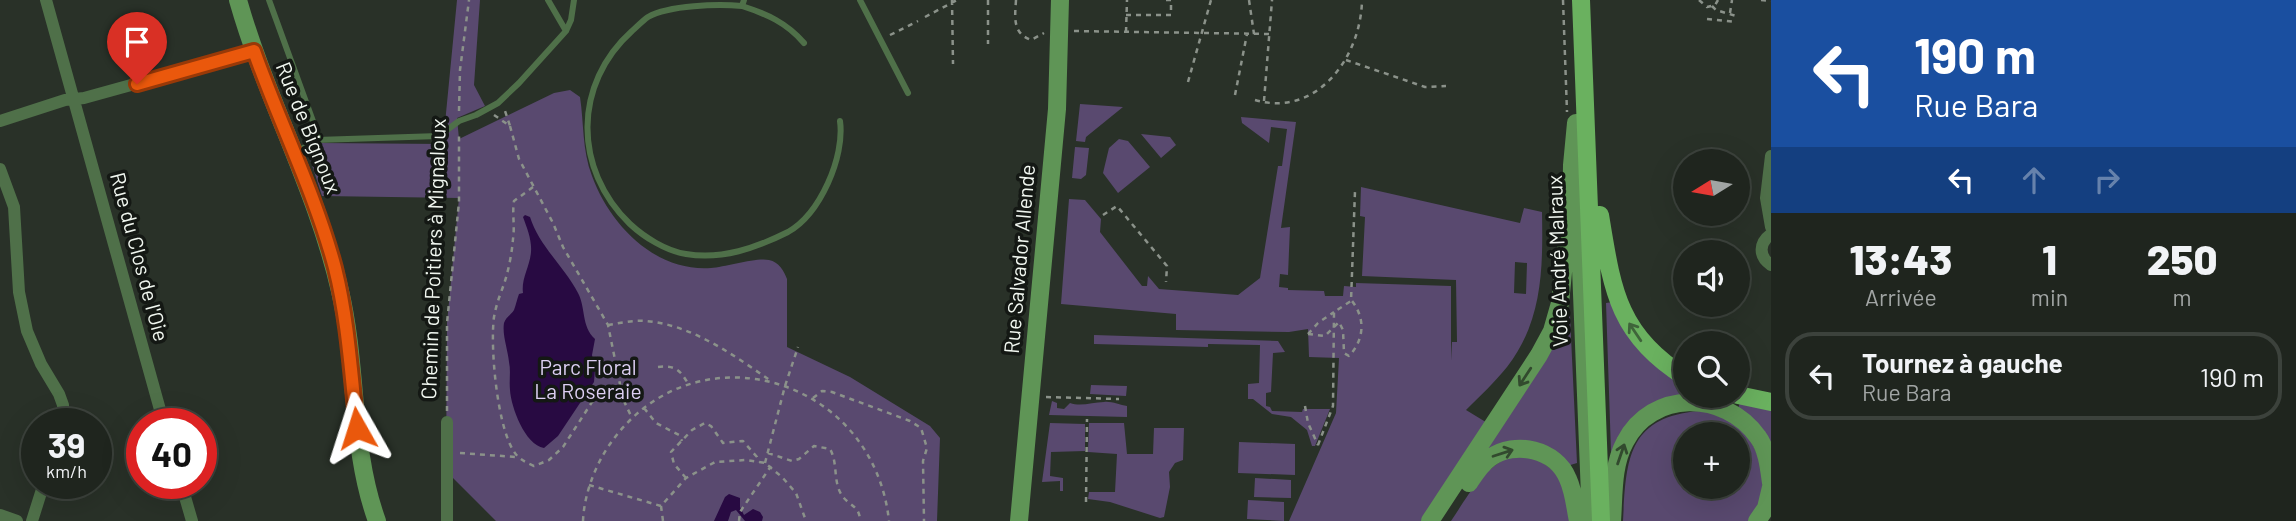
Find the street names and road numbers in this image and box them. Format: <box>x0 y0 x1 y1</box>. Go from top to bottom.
street label: Rue de Bignoux <box>272 58 347 197</box>
street label: Chemin de Poitiers à Mignaloux <box>415 118 450 400</box>
street label: Rue Salvador Allende <box>998 163 1039 355</box>
street label: Rue du Clos de l'Oie <box>106 169 175 344</box>
street label: Voie André Malraux <box>1541 175 1572 347</box>

